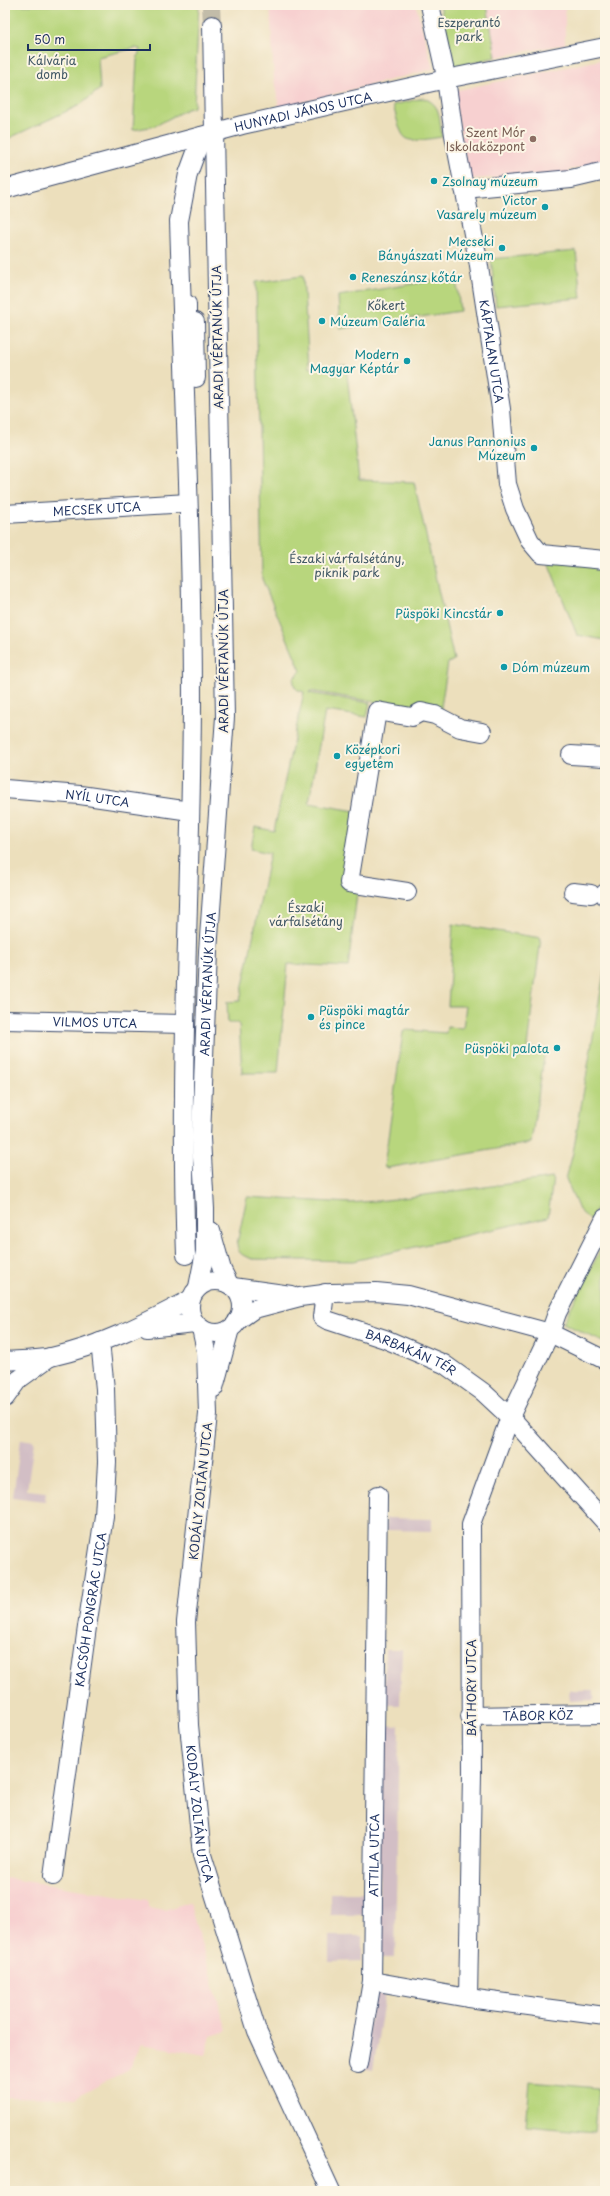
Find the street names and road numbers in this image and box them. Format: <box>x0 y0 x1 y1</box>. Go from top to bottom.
street label: HUNYADI JÁNOS UTCA <box>232 87 374 136</box>
street label: ARADI VÉRTANÚK ÚTJA <box>207 265 227 409</box>
street label: KÁPTALAN UTCA <box>475 298 509 404</box>
street label: MECSEK UTCA <box>52 497 141 520</box>
street label: ARADI VÉRTANÚK ÚTJA <box>214 589 232 733</box>
street label: NYÍL UTCA <box>65 785 131 811</box>
street label: ARADI VÉRTANÚK ÚTJA <box>195 911 220 1056</box>
street label: VILMOS UTCA <box>53 1012 137 1032</box>
street label: BARBAKÁN TÉR <box>363 1324 461 1380</box>
street label: KODÁLY ZOLTÁN UTCA <box>184 1421 216 1561</box>
street label: KACSÓH PONGRÁC UTCA <box>70 1531 110 1688</box>
street label: BÁTHORY UTCA <box>462 1639 480 1737</box>
street label: TÁBOR KÖZ <box>502 1705 574 1725</box>
street label: KODÁLY ZOLTÁN UTCA <box>182 1744 219 1884</box>
street label: ATTILA UTCA <box>364 1813 383 1897</box>

